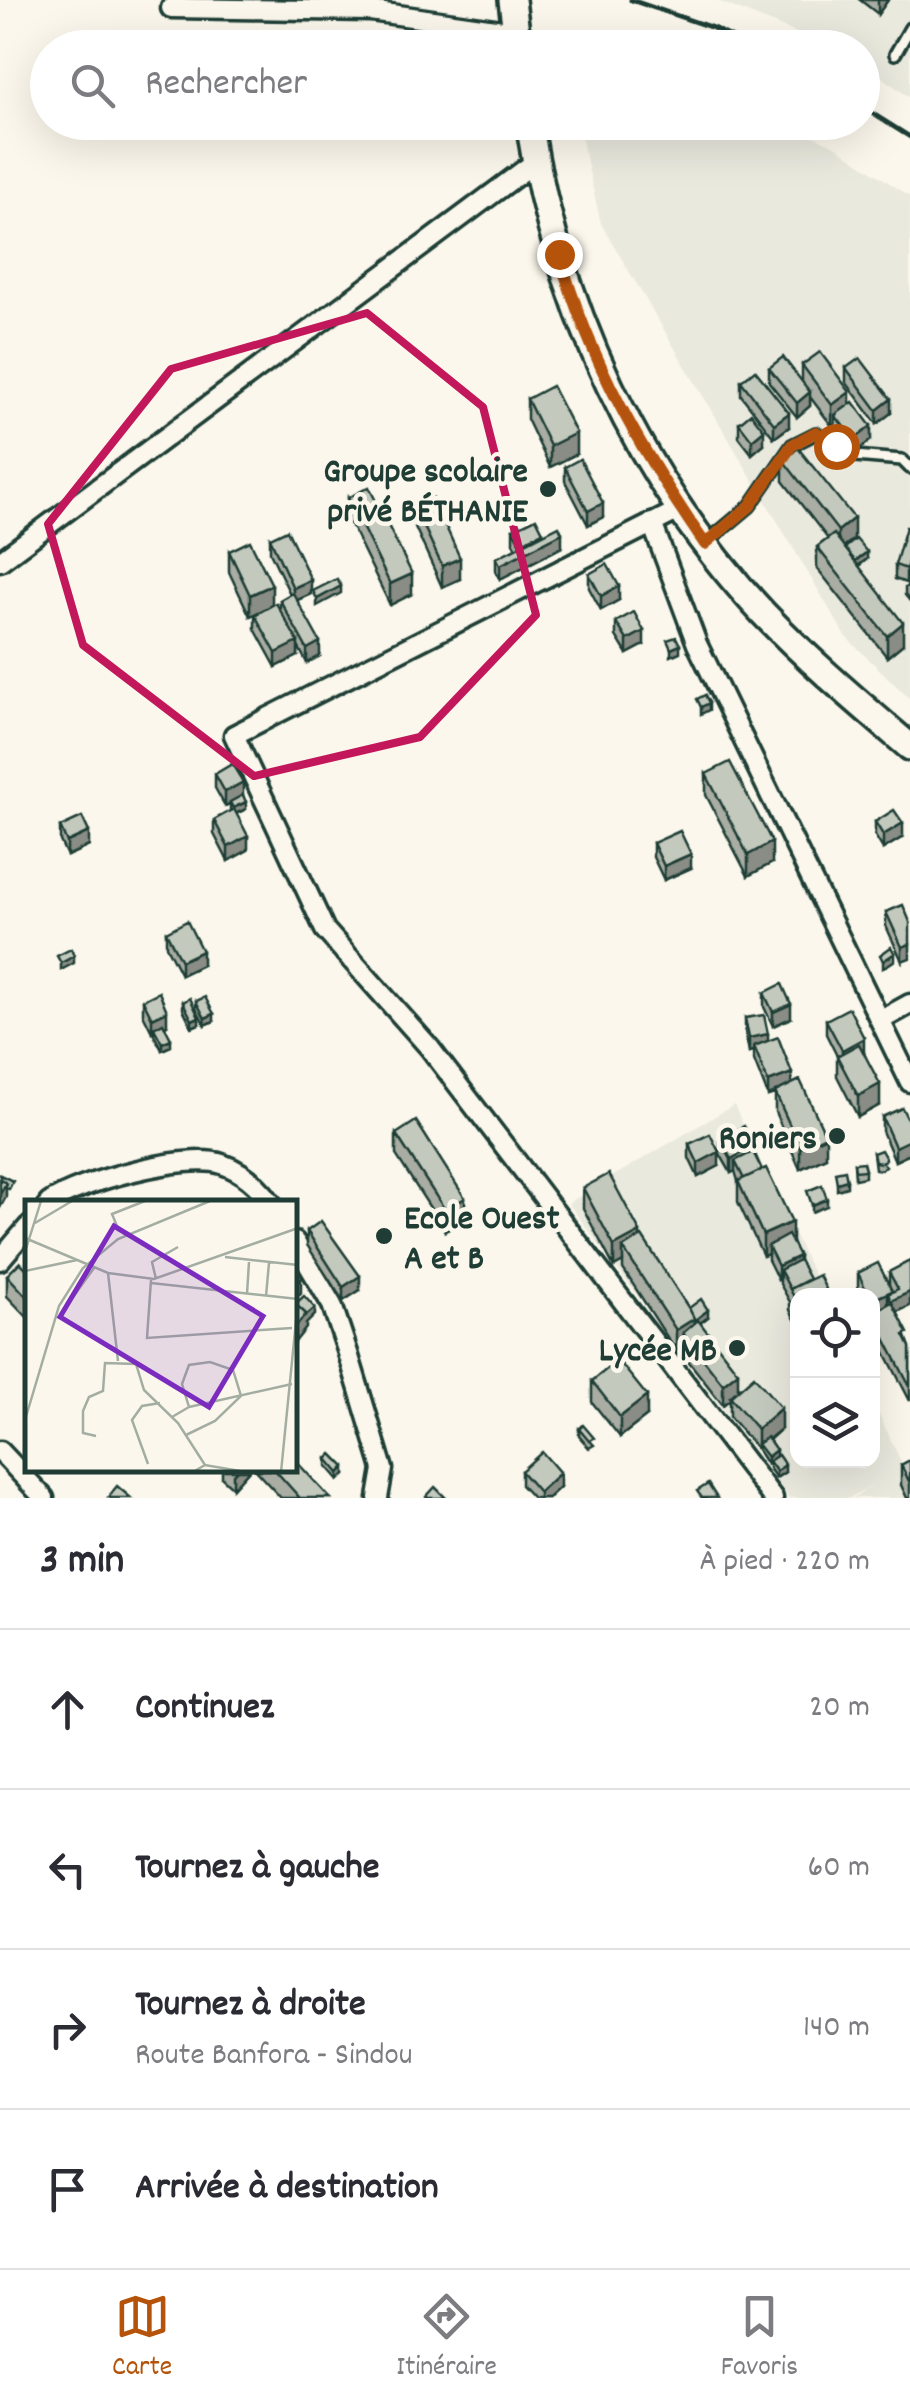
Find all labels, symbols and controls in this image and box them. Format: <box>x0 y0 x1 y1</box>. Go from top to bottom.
search box <box>30 30 880 140</box>
icon: search <box>65 58 120 113</box>
text: Rechercher <box>145 58 307 113</box>
route end <box>537 232 583 278</box>
route start <box>814 424 860 470</box>
place label: Groupe scolaire privé BÉTHANIE <box>323 449 529 539</box>
marker: Groupe scolaire privé BÉTHANIE <box>537 478 559 500</box>
place label: Roniers <box>719 1116 817 1166</box>
marker: Roniers <box>826 1125 848 1147</box>
place label: Ecole Ouest A et B <box>404 1196 560 1286</box>
inset map <box>25 1200 298 1473</box>
marker: Ecole Ouest A et B <box>373 1225 395 1247</box>
map controls <box>790 1288 880 1468</box>
button: locate <box>790 1288 880 1378</box>
place label: Lycée MB <box>599 1328 717 1378</box>
marker: Lycée MB <box>726 1337 748 1359</box>
button: layers <box>790 1378 880 1468</box>
text: 3 min <box>40 1533 124 1593</box>
text: À pied · 220 m <box>700 1540 870 1586</box>
icon: ahead <box>40 1682 95 1737</box>
text: Continuez <box>135 1682 274 1737</box>
text: 20 m <box>809 1686 870 1732</box>
icon: left <box>40 1842 95 1897</box>
text: Tournez à gauche <box>135 1842 380 1897</box>
text: 60 m <box>808 1846 870 1892</box>
text: Tournez à droite <box>135 1979 366 2034</box>
icon: right <box>40 2002 95 2057</box>
text: 140 m <box>803 2006 870 2052</box>
text: Route Banfora - Sindou <box>135 2034 413 2080</box>
icon: arrive <box>40 2162 95 2217</box>
text: Arrivée à destination <box>135 2162 439 2217</box>
tab: Carte <box>112 2289 172 2389</box>
tab: Itinéraire <box>396 2289 497 2389</box>
tab: Favoris <box>721 2289 798 2389</box>

